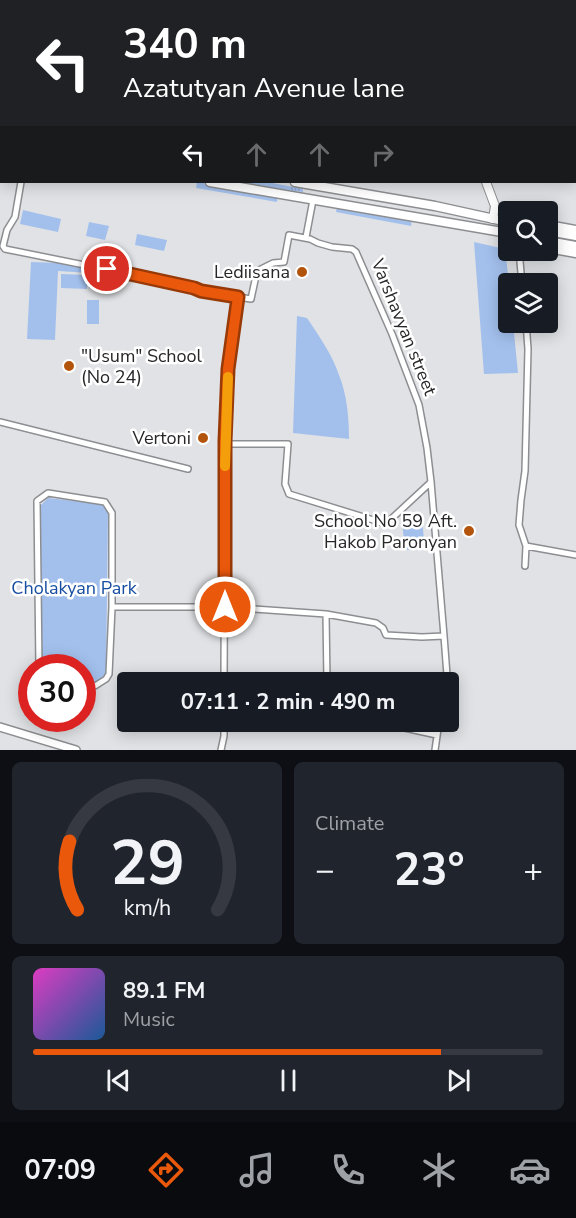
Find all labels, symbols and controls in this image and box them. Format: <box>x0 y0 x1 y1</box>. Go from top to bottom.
text: 340 m <box>123 16 247 73</box>
icon: left <box>24 24 102 102</box>
text: Azatutyan Avenue lane <box>123 70 405 107</box>
icon: left <box>177 138 210 171</box>
icon: ahead <box>240 138 273 171</box>
icon: ahead <box>303 138 336 171</box>
icon: right <box>366 138 399 171</box>
map controls <box>498 201 558 333</box>
button: search <box>498 201 558 261</box>
pin <box>81 243 132 294</box>
icon: arrive <box>90 252 123 285</box>
street label: Varshavyan street <box>365 254 443 400</box>
place label: Lediisana <box>214 260 290 284</box>
marker: Lediisana <box>295 265 309 279</box>
button: layers <box>498 273 558 333</box>
place label: "Usum" School (No 24) <box>81 344 203 389</box>
marker: "Usum" School (No 24) <box>62 359 76 373</box>
place label: Vertoni <box>132 426 191 450</box>
marker: Vertoni <box>196 431 210 445</box>
place label: School No 59 Aft. Hakob Paronyan <box>314 509 457 554</box>
marker: School No 59 Aft. Hakob Paronyan <box>462 524 476 538</box>
position arrow <box>193 575 257 639</box>
park label: Cholakyan Park <box>11 576 138 600</box>
speed limit sign: 30 <box>18 654 96 732</box>
text: 07:11 · 2 min · 490 m <box>181 687 395 717</box>
text: Climate <box>315 810 384 837</box>
text: 29 <box>110 821 184 906</box>
text: 23° <box>393 840 465 901</box>
text: − <box>315 848 335 893</box>
text: + <box>523 848 543 893</box>
text: km/h <box>123 893 171 923</box>
text: 89.1 FM <box>123 976 205 1006</box>
text: Music <box>123 1006 175 1033</box>
icon: previous <box>102 1064 135 1097</box>
icon: pause <box>272 1064 305 1097</box>
icon: next <box>442 1064 475 1097</box>
icon: directions <box>145 1149 187 1191</box>
icon: music <box>236 1149 278 1191</box>
icon: phone <box>327 1149 369 1191</box>
icon: climate <box>418 1149 460 1191</box>
icon: car <box>509 1149 551 1191</box>
text: 07:09 <box>25 1152 96 1189</box>

